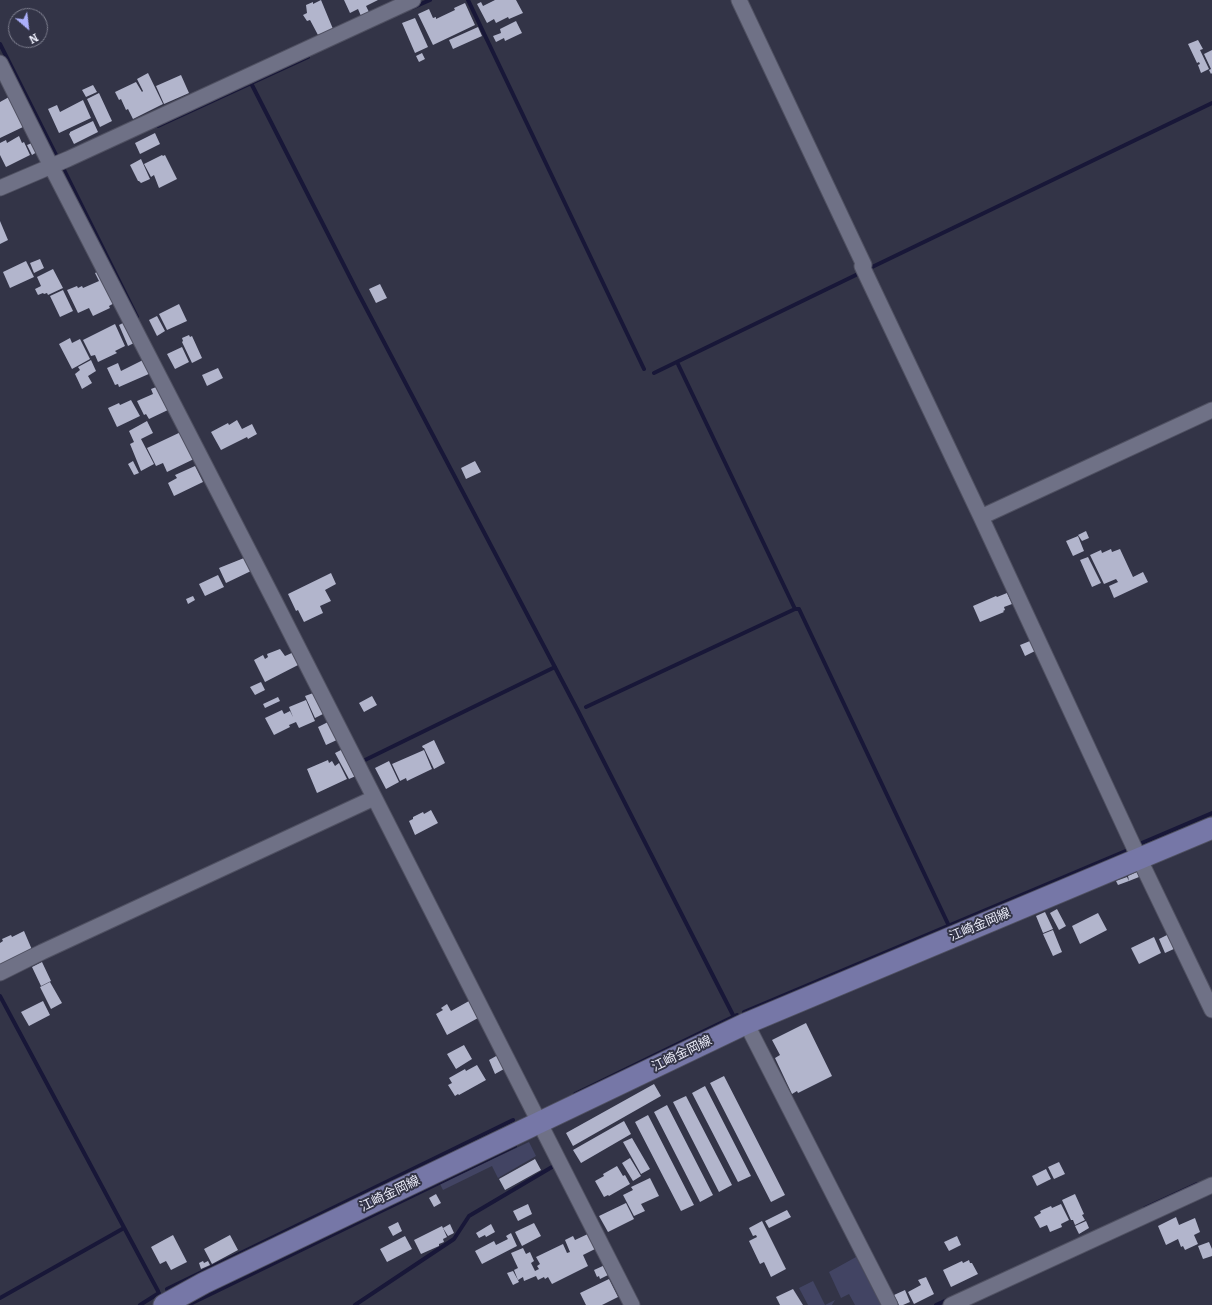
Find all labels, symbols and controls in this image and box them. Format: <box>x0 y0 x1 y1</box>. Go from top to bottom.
north arrow <box>8 8 48 48</box>
text: N <box>27 30 40 46</box>
street label: 江崎金岡線 <box>947 905 1013 945</box>
street label: 江崎金岡線 <box>649 1033 715 1075</box>
street label: 江崎金岡線 <box>357 1173 423 1215</box>

